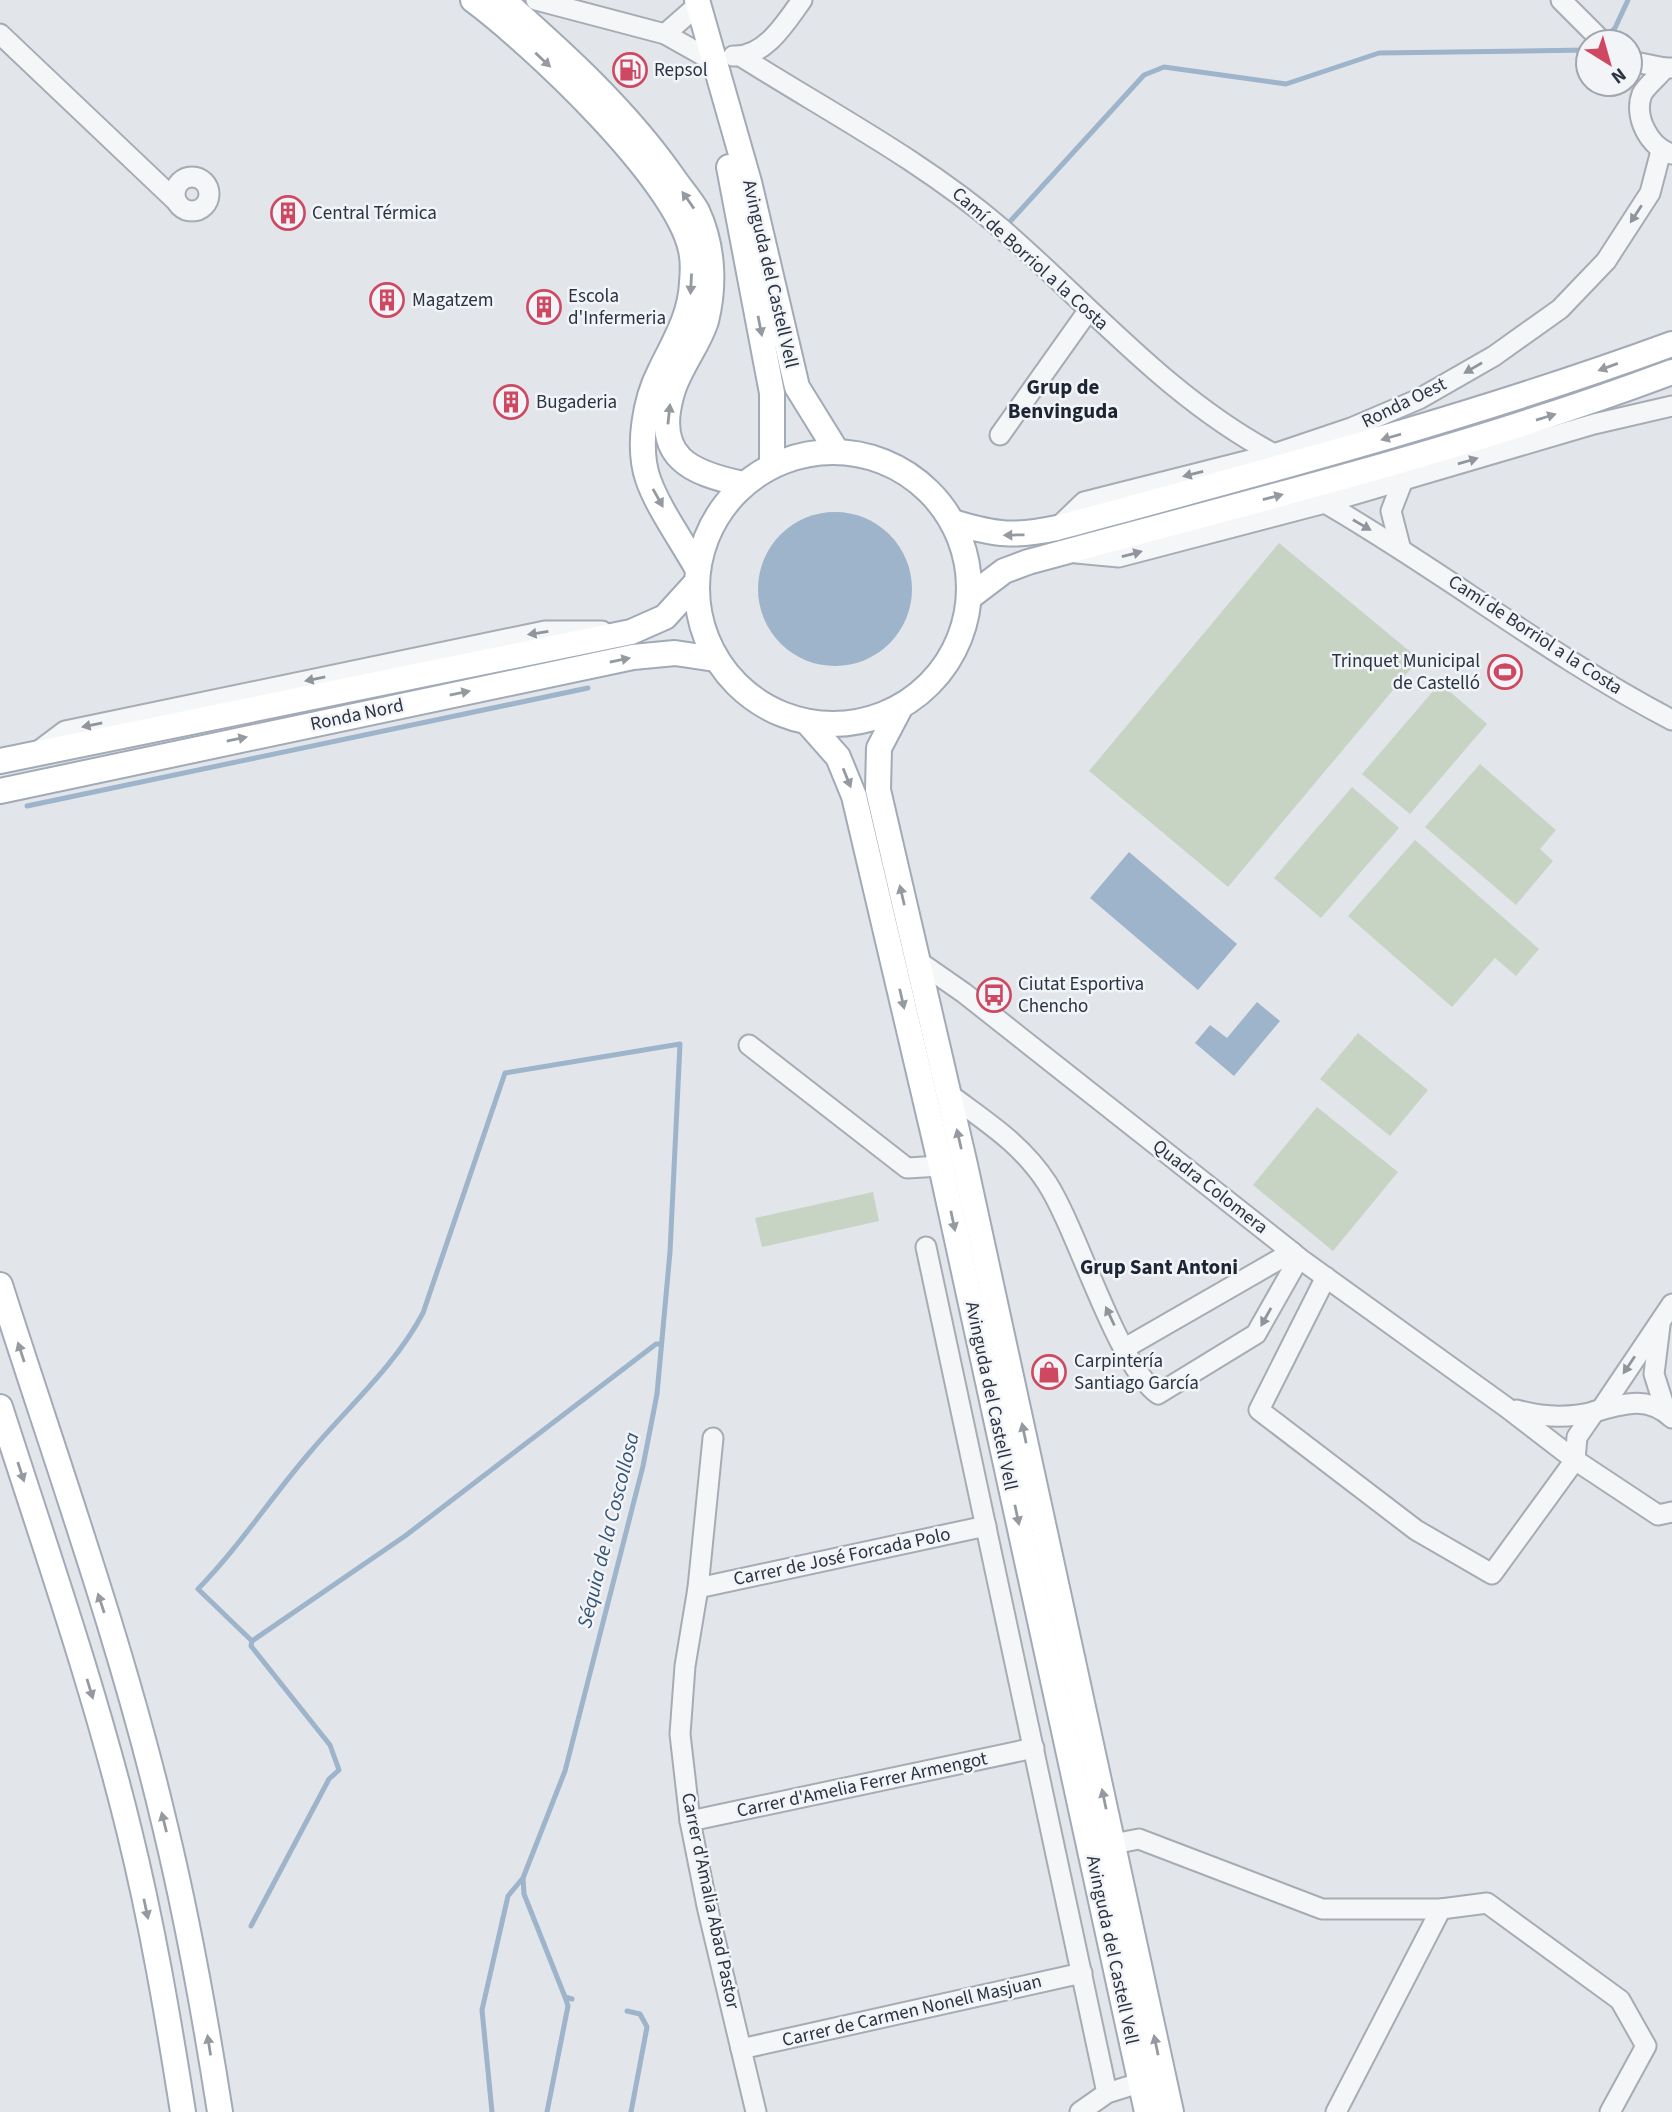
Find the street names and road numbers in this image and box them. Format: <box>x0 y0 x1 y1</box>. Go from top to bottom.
street label: Avinguda del Castell Vell <box>735 177 805 371</box>
street label: Camí de Borriol a la Costa <box>946 181 1114 337</box>
street label: Ronda Oest <box>1357 371 1451 435</box>
street label: Camí de Borriol a la Costa <box>1443 569 1627 701</box>
street label: Ronda Nord <box>308 692 406 738</box>
street label: Quadra Colomera <box>1147 1133 1273 1241</box>
street label: Avinguda del Castell Vell <box>958 1299 1024 1493</box>
street label: Carrer de José Forcada Polo <box>731 1521 953 1593</box>
street label: Carrer d'Amelia Ferrer Armengot <box>734 1745 990 1825</box>
street label: Carrer d'Amalia Abad Pastor <box>674 1790 746 2012</box>
street label: Avinguda del Castell Vell <box>1079 1853 1145 2047</box>
street label: Carrer de Carmen Nonell Masjuan <box>780 1968 1044 2054</box>

